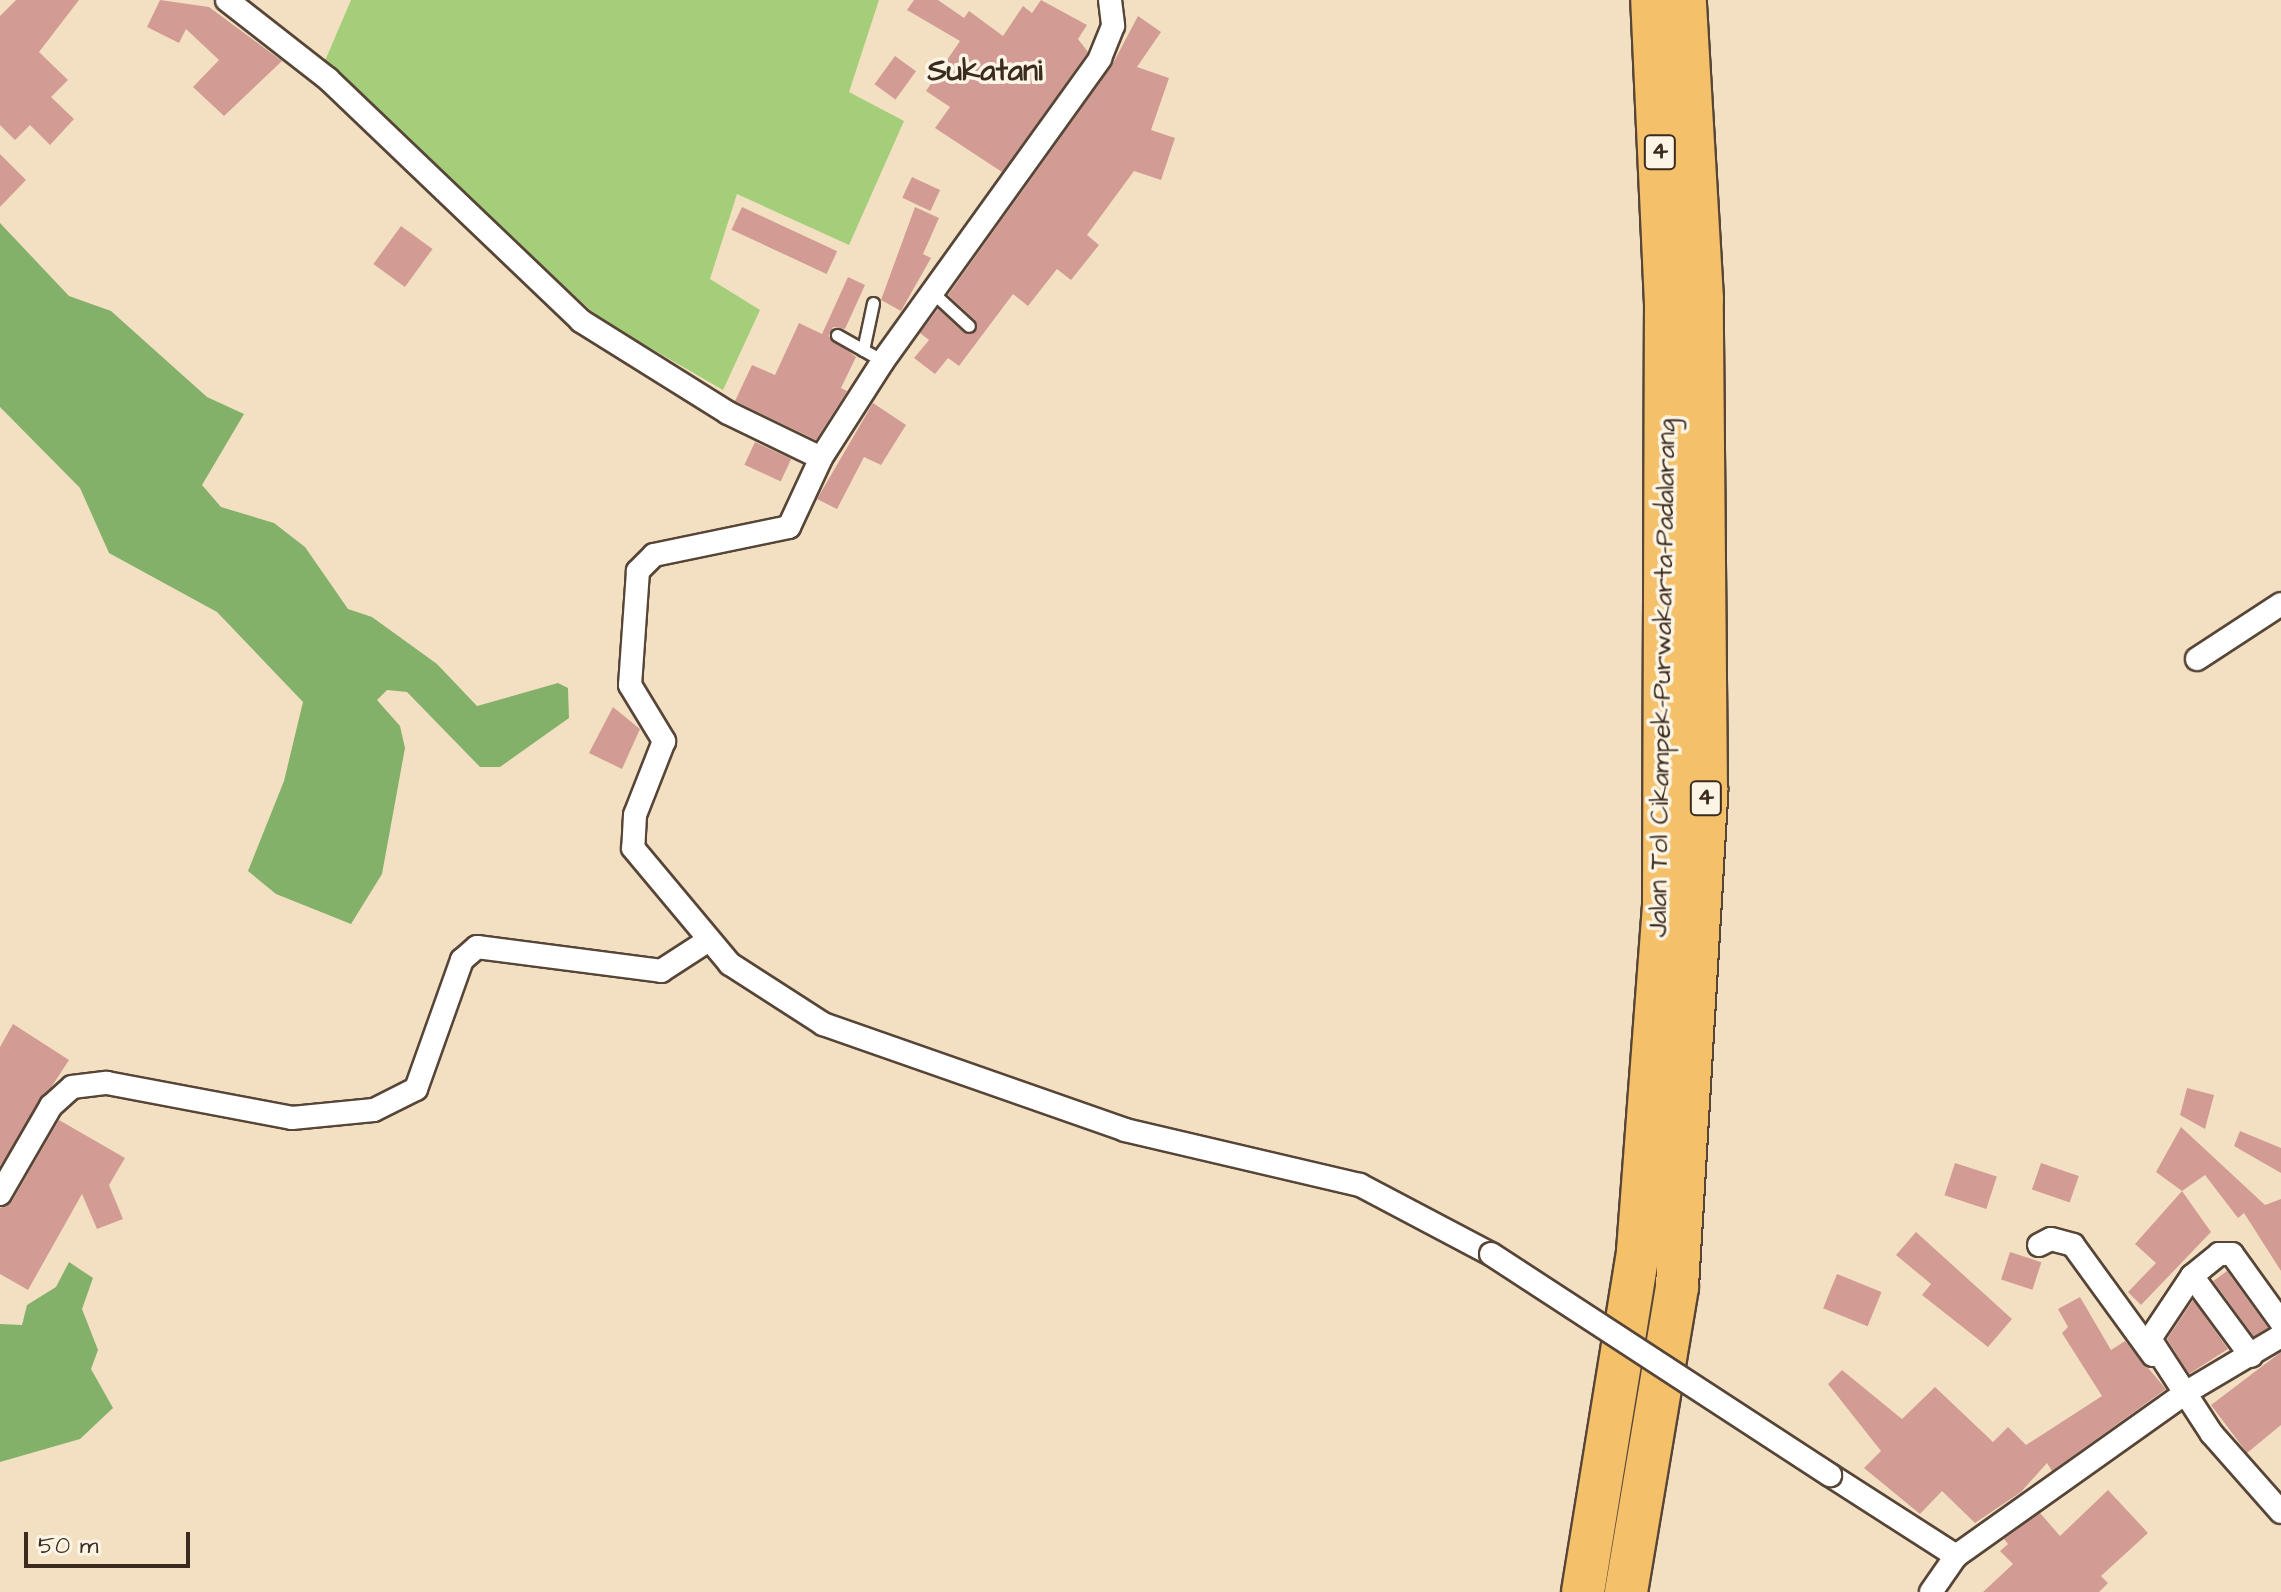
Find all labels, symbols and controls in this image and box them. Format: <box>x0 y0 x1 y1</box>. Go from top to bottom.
district label: Sukatani <box>927 53 1043 89</box>
road number: 4 <box>1642 132 1678 172</box>
street label: Jalan Tol Cikampek–Purwakarta–Padalarang <box>1643 418 1683 938</box>
road number: 4 <box>1688 778 1724 818</box>
scale bar <box>28 1516 194 1566</box>
text: 50 m <box>38 1529 98 1563</box>

